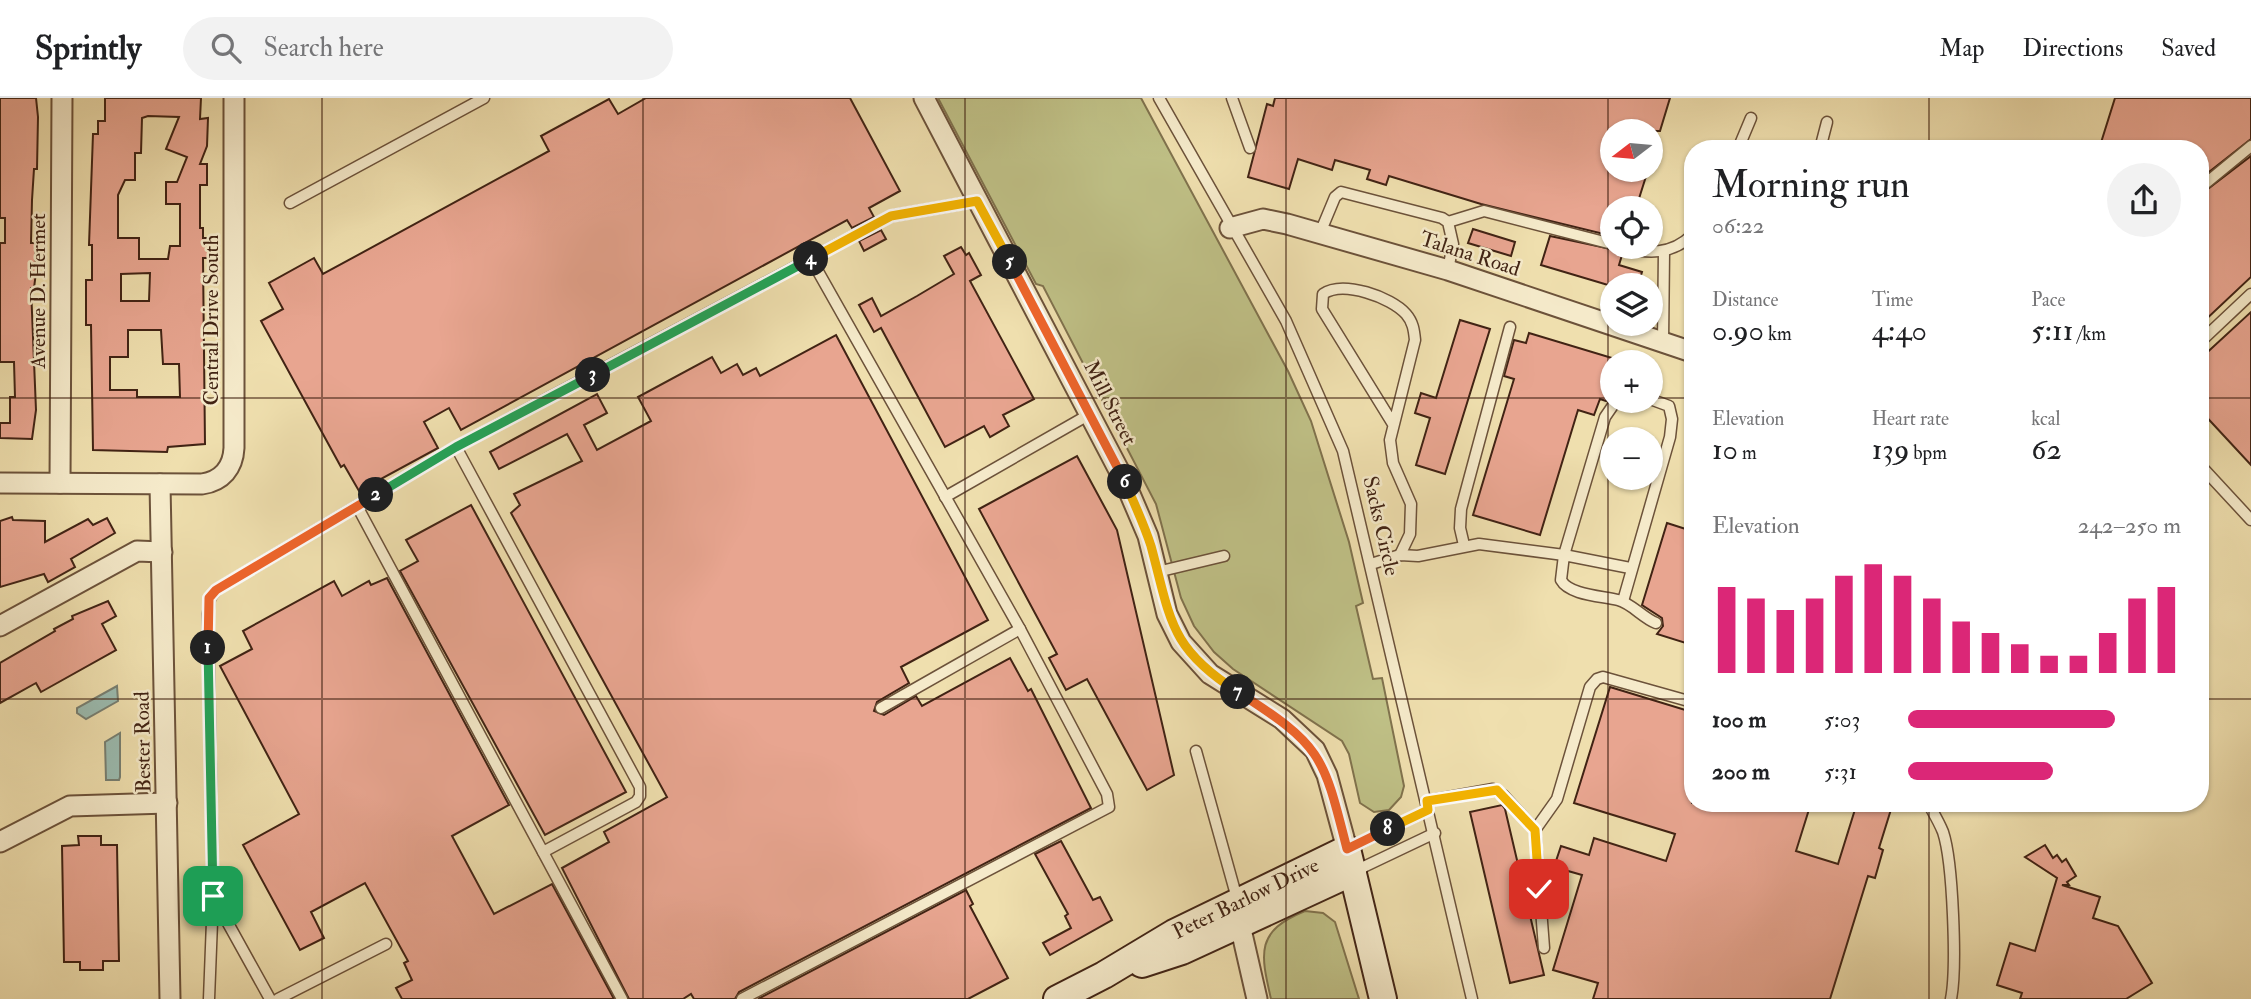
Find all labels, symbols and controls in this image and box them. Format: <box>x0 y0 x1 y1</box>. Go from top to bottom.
search box <box>183 17 673 80</box>
text: Sprintly <box>35 28 141 69</box>
icon: search <box>207 29 245 67</box>
text: Search here <box>263 32 384 64</box>
text: Map <box>1939 33 1984 64</box>
text: Directions <box>2022 33 2123 64</box>
text: Saved <box>2161 33 2216 64</box>
north arrow <box>1600 119 1662 182</box>
map controls <box>1600 119 1663 490</box>
text: Morning run <box>1712 161 1910 209</box>
button: share <box>2107 163 2181 237</box>
button: locate <box>1600 196 1663 259</box>
text: 06:22 <box>1712 211 1764 240</box>
street label: Avenue D. Hermet <box>25 213 52 370</box>
street label: Talana Road <box>1417 225 1524 283</box>
street label: Central Drive South <box>198 235 225 405</box>
pin: 4 <box>794 242 828 276</box>
pin: 5 <box>992 244 1028 280</box>
text: 4 <box>805 246 816 270</box>
text: 5 <box>1005 249 1014 273</box>
button: layers <box>1600 273 1663 336</box>
text: Distance <box>1712 288 1778 312</box>
text: Time <box>1872 288 1913 312</box>
text: Pace <box>2031 288 2065 312</box>
text: 0.90 <box>1712 312 1764 349</box>
text: 4:40 <box>1872 312 1927 349</box>
text: 5:11 <box>2031 312 2073 349</box>
text: km <box>1764 322 1792 346</box>
text: /km <box>2073 322 2106 346</box>
button: + <box>1600 350 1663 413</box>
street label: Mill Street <box>1077 356 1143 450</box>
pin: 3 <box>576 358 610 392</box>
text: 3 <box>589 362 596 386</box>
text: Elevation <box>1712 407 1784 431</box>
text: Heart rate <box>1872 407 1949 431</box>
text: kcal <box>2031 407 2060 431</box>
button: − <box>1600 427 1663 490</box>
text: 10 <box>1712 431 1738 468</box>
text: 139 <box>1872 431 1909 468</box>
text: 62 <box>2031 431 2062 468</box>
text: m <box>1738 441 1757 465</box>
text: bpm <box>1909 441 1947 465</box>
pin: 6 <box>1108 464 1142 500</box>
text: 6 <box>1120 469 1129 493</box>
street label: Sacks Circle <box>1356 474 1406 579</box>
pin: 2 <box>358 478 394 512</box>
text: 2 <box>371 482 380 506</box>
text: Elevation <box>1712 511 1800 540</box>
text: 242–250 m <box>2078 511 2181 540</box>
pin: 1 <box>190 630 226 666</box>
text: 1 <box>204 635 211 659</box>
pin: 7 <box>1220 674 1256 710</box>
text: 7 <box>1233 679 1242 703</box>
street label: Bester Road <box>129 690 157 793</box>
text: 100 m <box>1712 705 1766 734</box>
text: 5:03 <box>1824 705 1860 734</box>
text: 200 m <box>1712 757 1770 786</box>
text: 5:31 <box>1824 757 1857 786</box>
pin: 8 <box>1370 812 1406 846</box>
text: 8 <box>1383 816 1392 840</box>
street label: Peter Barlow Drive <box>1168 851 1323 945</box>
pin <box>1509 859 1569 919</box>
pin <box>183 866 243 926</box>
icon: check <box>1520 870 1558 908</box>
icon: arrive <box>194 877 232 915</box>

